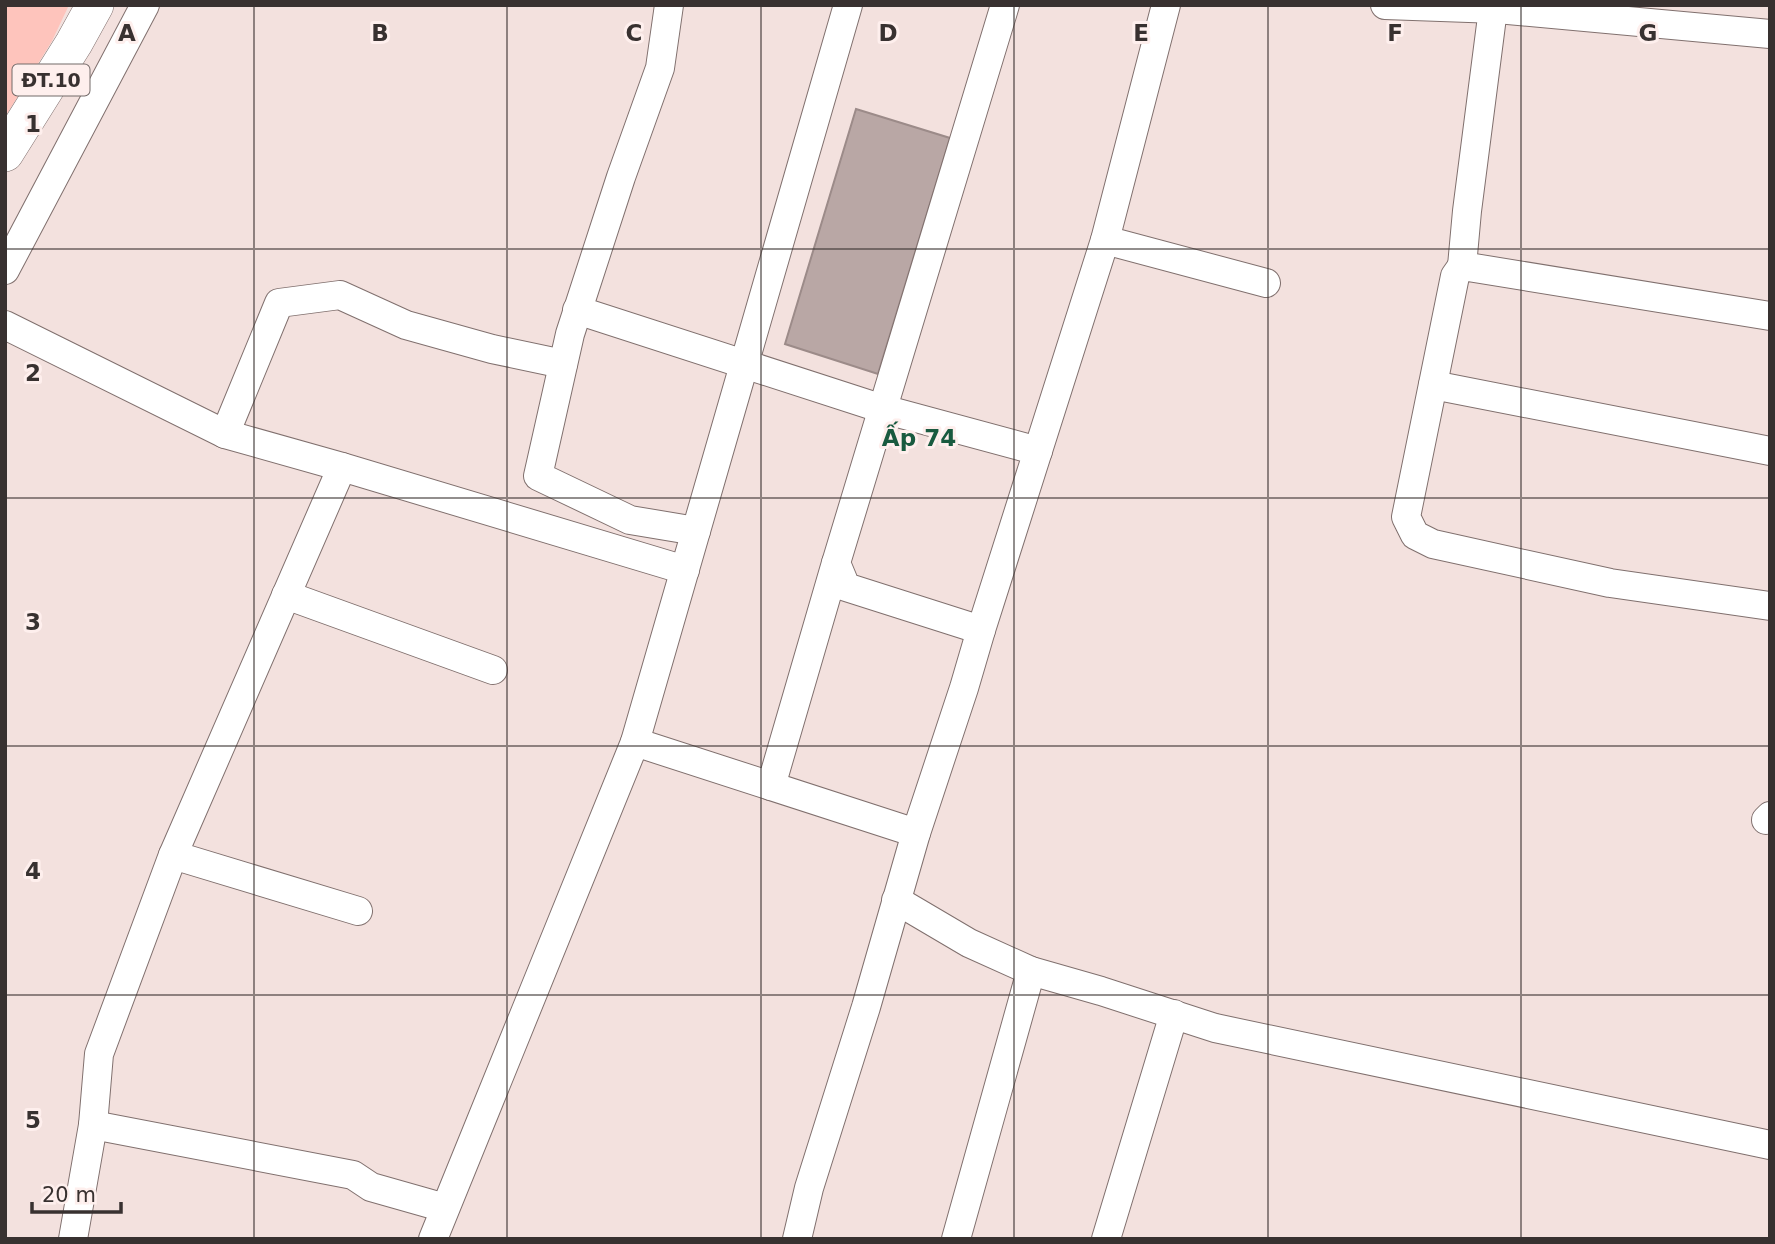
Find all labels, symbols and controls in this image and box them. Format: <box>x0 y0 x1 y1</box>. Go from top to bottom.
text: A <box>118 20 136 46</box>
text: B <box>371 20 389 46</box>
text: C <box>626 20 642 46</box>
text: D <box>878 20 898 46</box>
text: E <box>1133 20 1149 46</box>
text: F <box>1387 20 1403 46</box>
text: G <box>1639 20 1657 46</box>
road number: ĐT.10 <box>12 64 90 96</box>
text: 1 <box>25 111 41 137</box>
text: 2 <box>25 360 41 386</box>
district label: Ấp 74 <box>882 421 956 451</box>
text: 3 <box>25 609 41 635</box>
text: 4 <box>25 858 41 884</box>
text: 5 <box>25 1107 41 1133</box>
scale bar <box>32 1170 121 1214</box>
text: 20 m <box>42 1183 96 1207</box>

